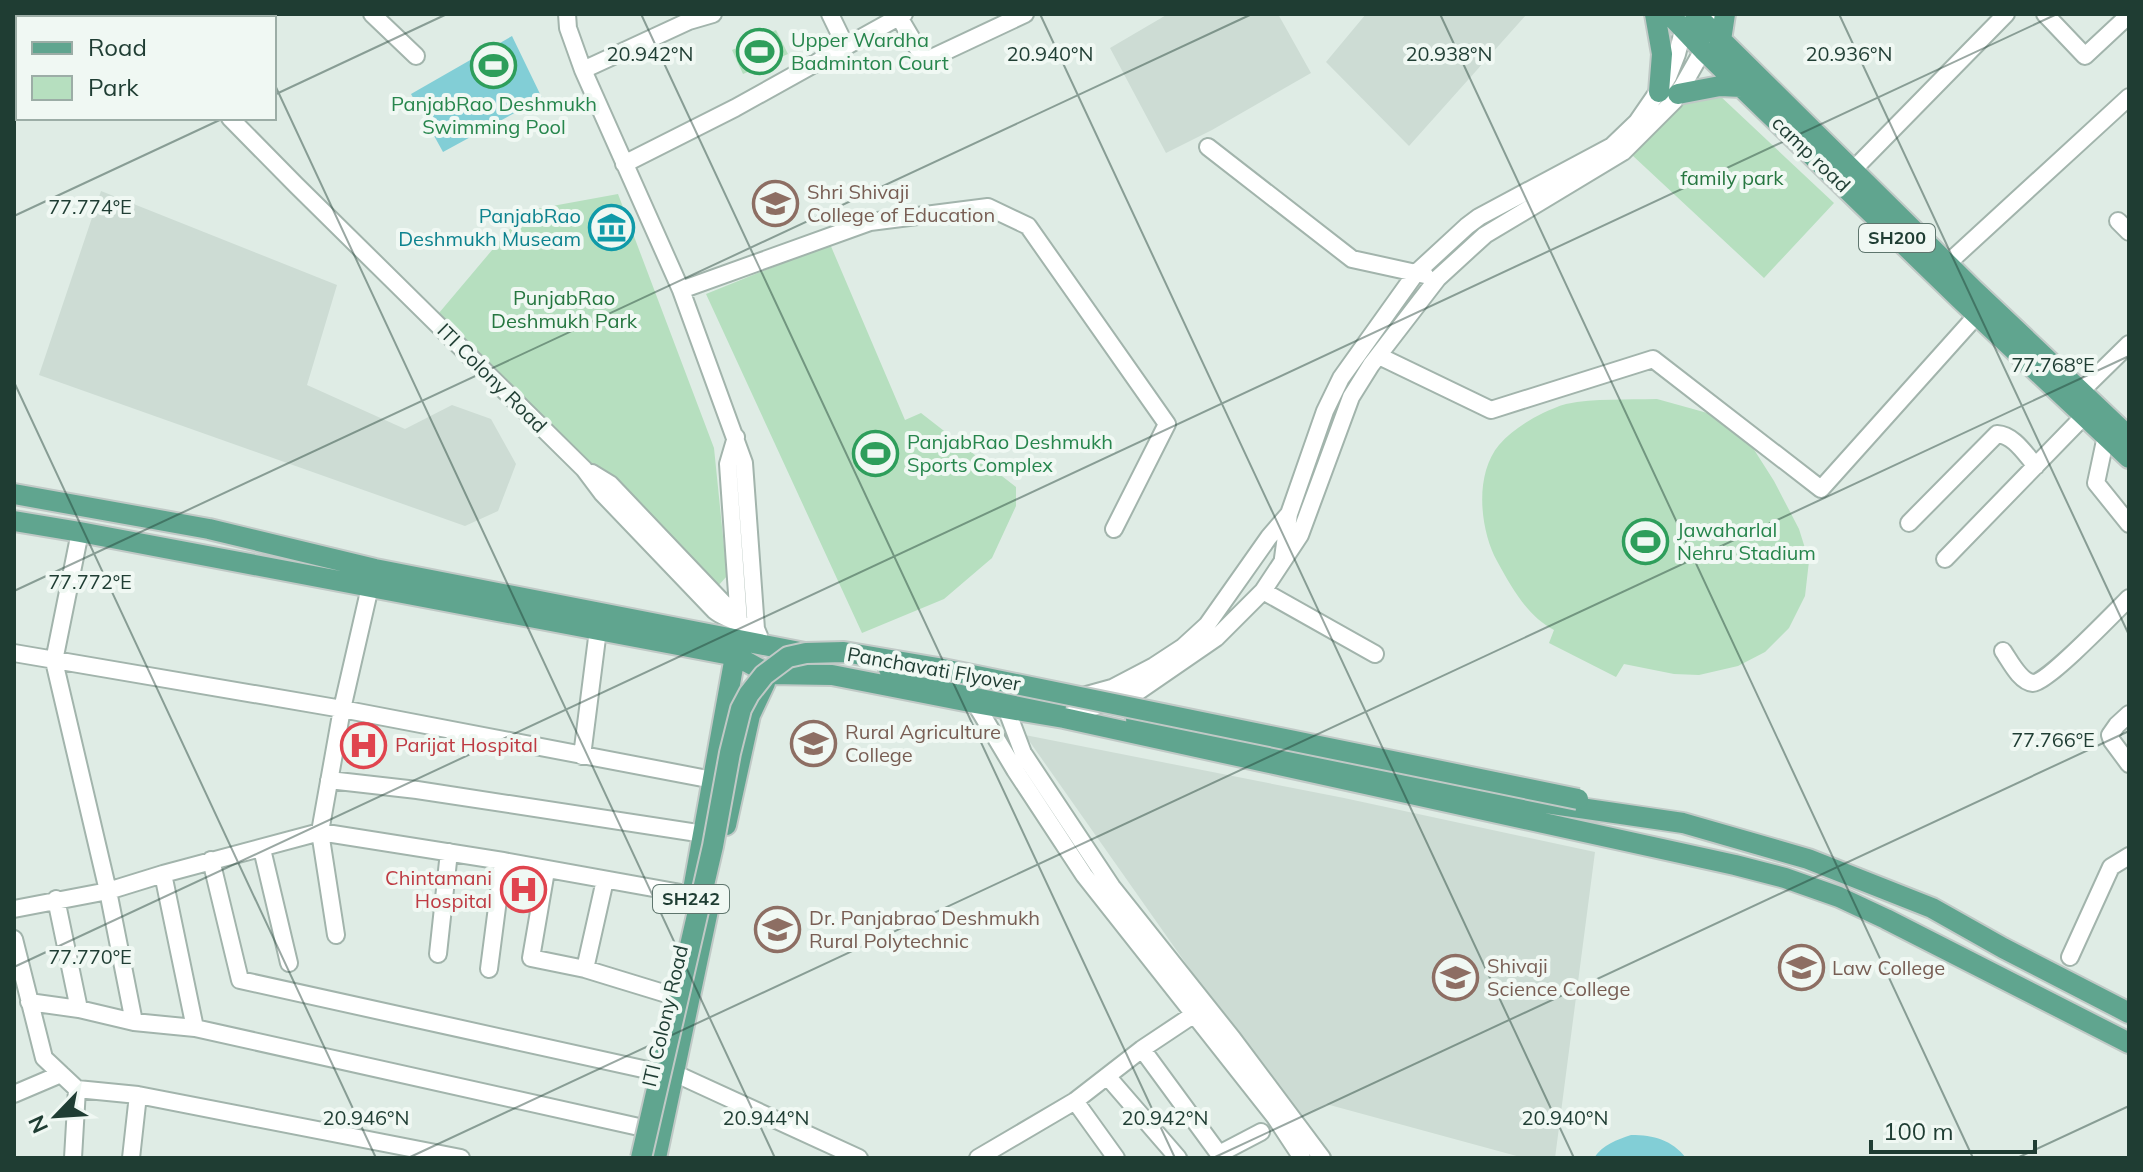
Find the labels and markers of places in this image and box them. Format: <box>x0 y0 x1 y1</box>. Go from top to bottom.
place label: Upper Wardha Badminton Court <box>791 27 949 75</box>
sports icon: Upper Wardha Badminton Court <box>736 28 784 76</box>
sports icon: PanjabRao Deshmukh Swimming Pool <box>470 41 518 89</box>
place label: PanjabRao Deshmukh Swimming Pool <box>391 91 597 139</box>
place label: Shri Shivaji College of Education <box>807 179 995 227</box>
school or university icon: Shri Shivaji College of Education <box>752 180 800 228</box>
place label: PanjabRao Deshmukh Museam <box>398 203 581 251</box>
museum icon: PanjabRao Deshmukh Museam <box>588 204 636 252</box>
place label: PanjabRao Deshmukh Sports Complex <box>907 429 1113 477</box>
sports icon: PanjabRao Deshmukh Sports Complex <box>852 430 900 478</box>
place label: Jawaharlal Nehru Stadium <box>1677 517 1816 565</box>
sports icon: Jawaharlal Nehru Stadium <box>1622 518 1670 566</box>
place label: Rural Agriculture College <box>845 719 1001 767</box>
school or university icon: Rural Agriculture College <box>790 720 838 768</box>
hospital icon: Parijat Hospital <box>340 721 388 769</box>
place label: Parijat Hospital <box>395 732 538 757</box>
place label: Chintamani Hospital <box>385 865 492 913</box>
hospital icon: Chintamani Hospital <box>499 865 547 913</box>
place label: Dr. Panjabrao Deshmukh Rural Polytechnic <box>809 905 1040 953</box>
school or university icon: Dr. Panjabrao Deshmukh Rural Polytechnic <box>754 906 802 954</box>
school or university icon: Law College <box>1777 944 1825 992</box>
place label: Shivaji Science College <box>1487 953 1630 1001</box>
school or university icon: Shivaji Science College <box>1432 954 1480 1002</box>
place label: Law College <box>1832 955 1945 980</box>

